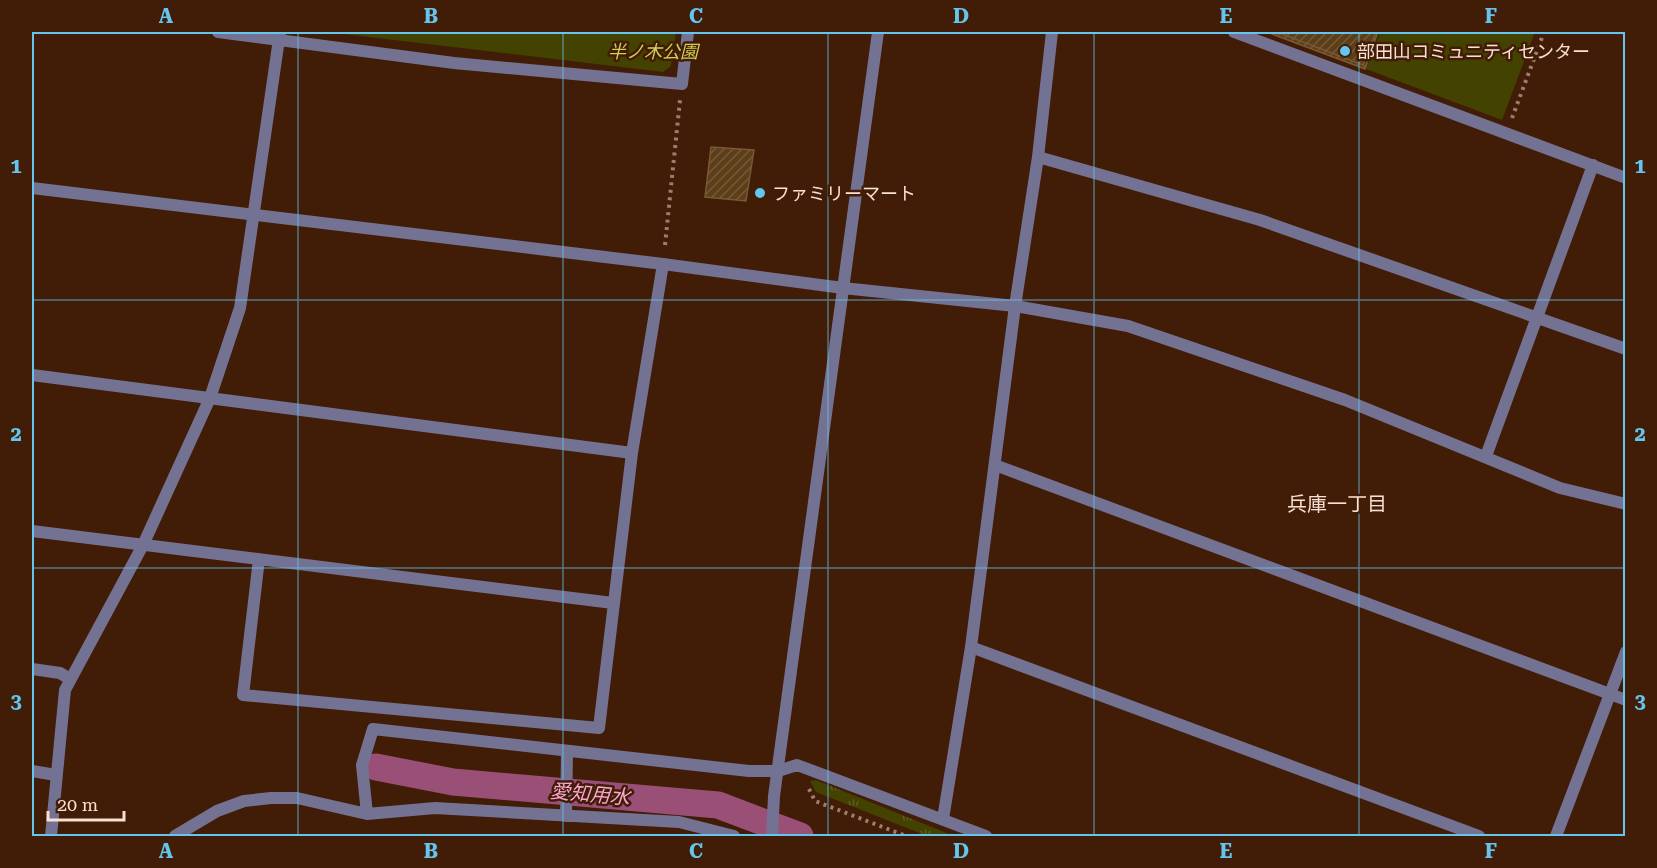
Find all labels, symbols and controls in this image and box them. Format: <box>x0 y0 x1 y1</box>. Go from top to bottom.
text: A <box>159 4 174 28</box>
text: B <box>424 4 438 28</box>
text: C <box>689 4 703 28</box>
text: D <box>953 4 969 28</box>
text: E <box>1220 4 1233 28</box>
text: F <box>1485 4 1497 28</box>
park label: 半ノ木公園 <box>608 41 701 62</box>
place label: 部田山コミュニティセンター <box>1357 41 1590 62</box>
marker: 部田山コミュニティセンター <box>1338 44 1352 58</box>
text: 1 <box>10 154 22 178</box>
text: 1 <box>1634 154 1646 178</box>
place label: ファミリーマート <box>772 183 916 204</box>
marker: ファミリーマート <box>753 186 767 200</box>
text: 2 <box>10 422 22 446</box>
text: 2 <box>1634 422 1646 446</box>
district label: 兵庫一丁目 <box>1287 492 1387 516</box>
text: 3 <box>10 689 22 713</box>
text: 3 <box>1634 689 1646 713</box>
water label: 愛知用水 <box>549 779 633 810</box>
scale bar <box>48 784 124 822</box>
text: 20 m <box>57 794 98 815</box>
text: A <box>159 839 174 863</box>
text: B <box>424 839 438 863</box>
text: C <box>689 839 703 863</box>
text: D <box>953 839 969 863</box>
text: E <box>1220 839 1233 863</box>
text: F <box>1485 839 1497 863</box>

